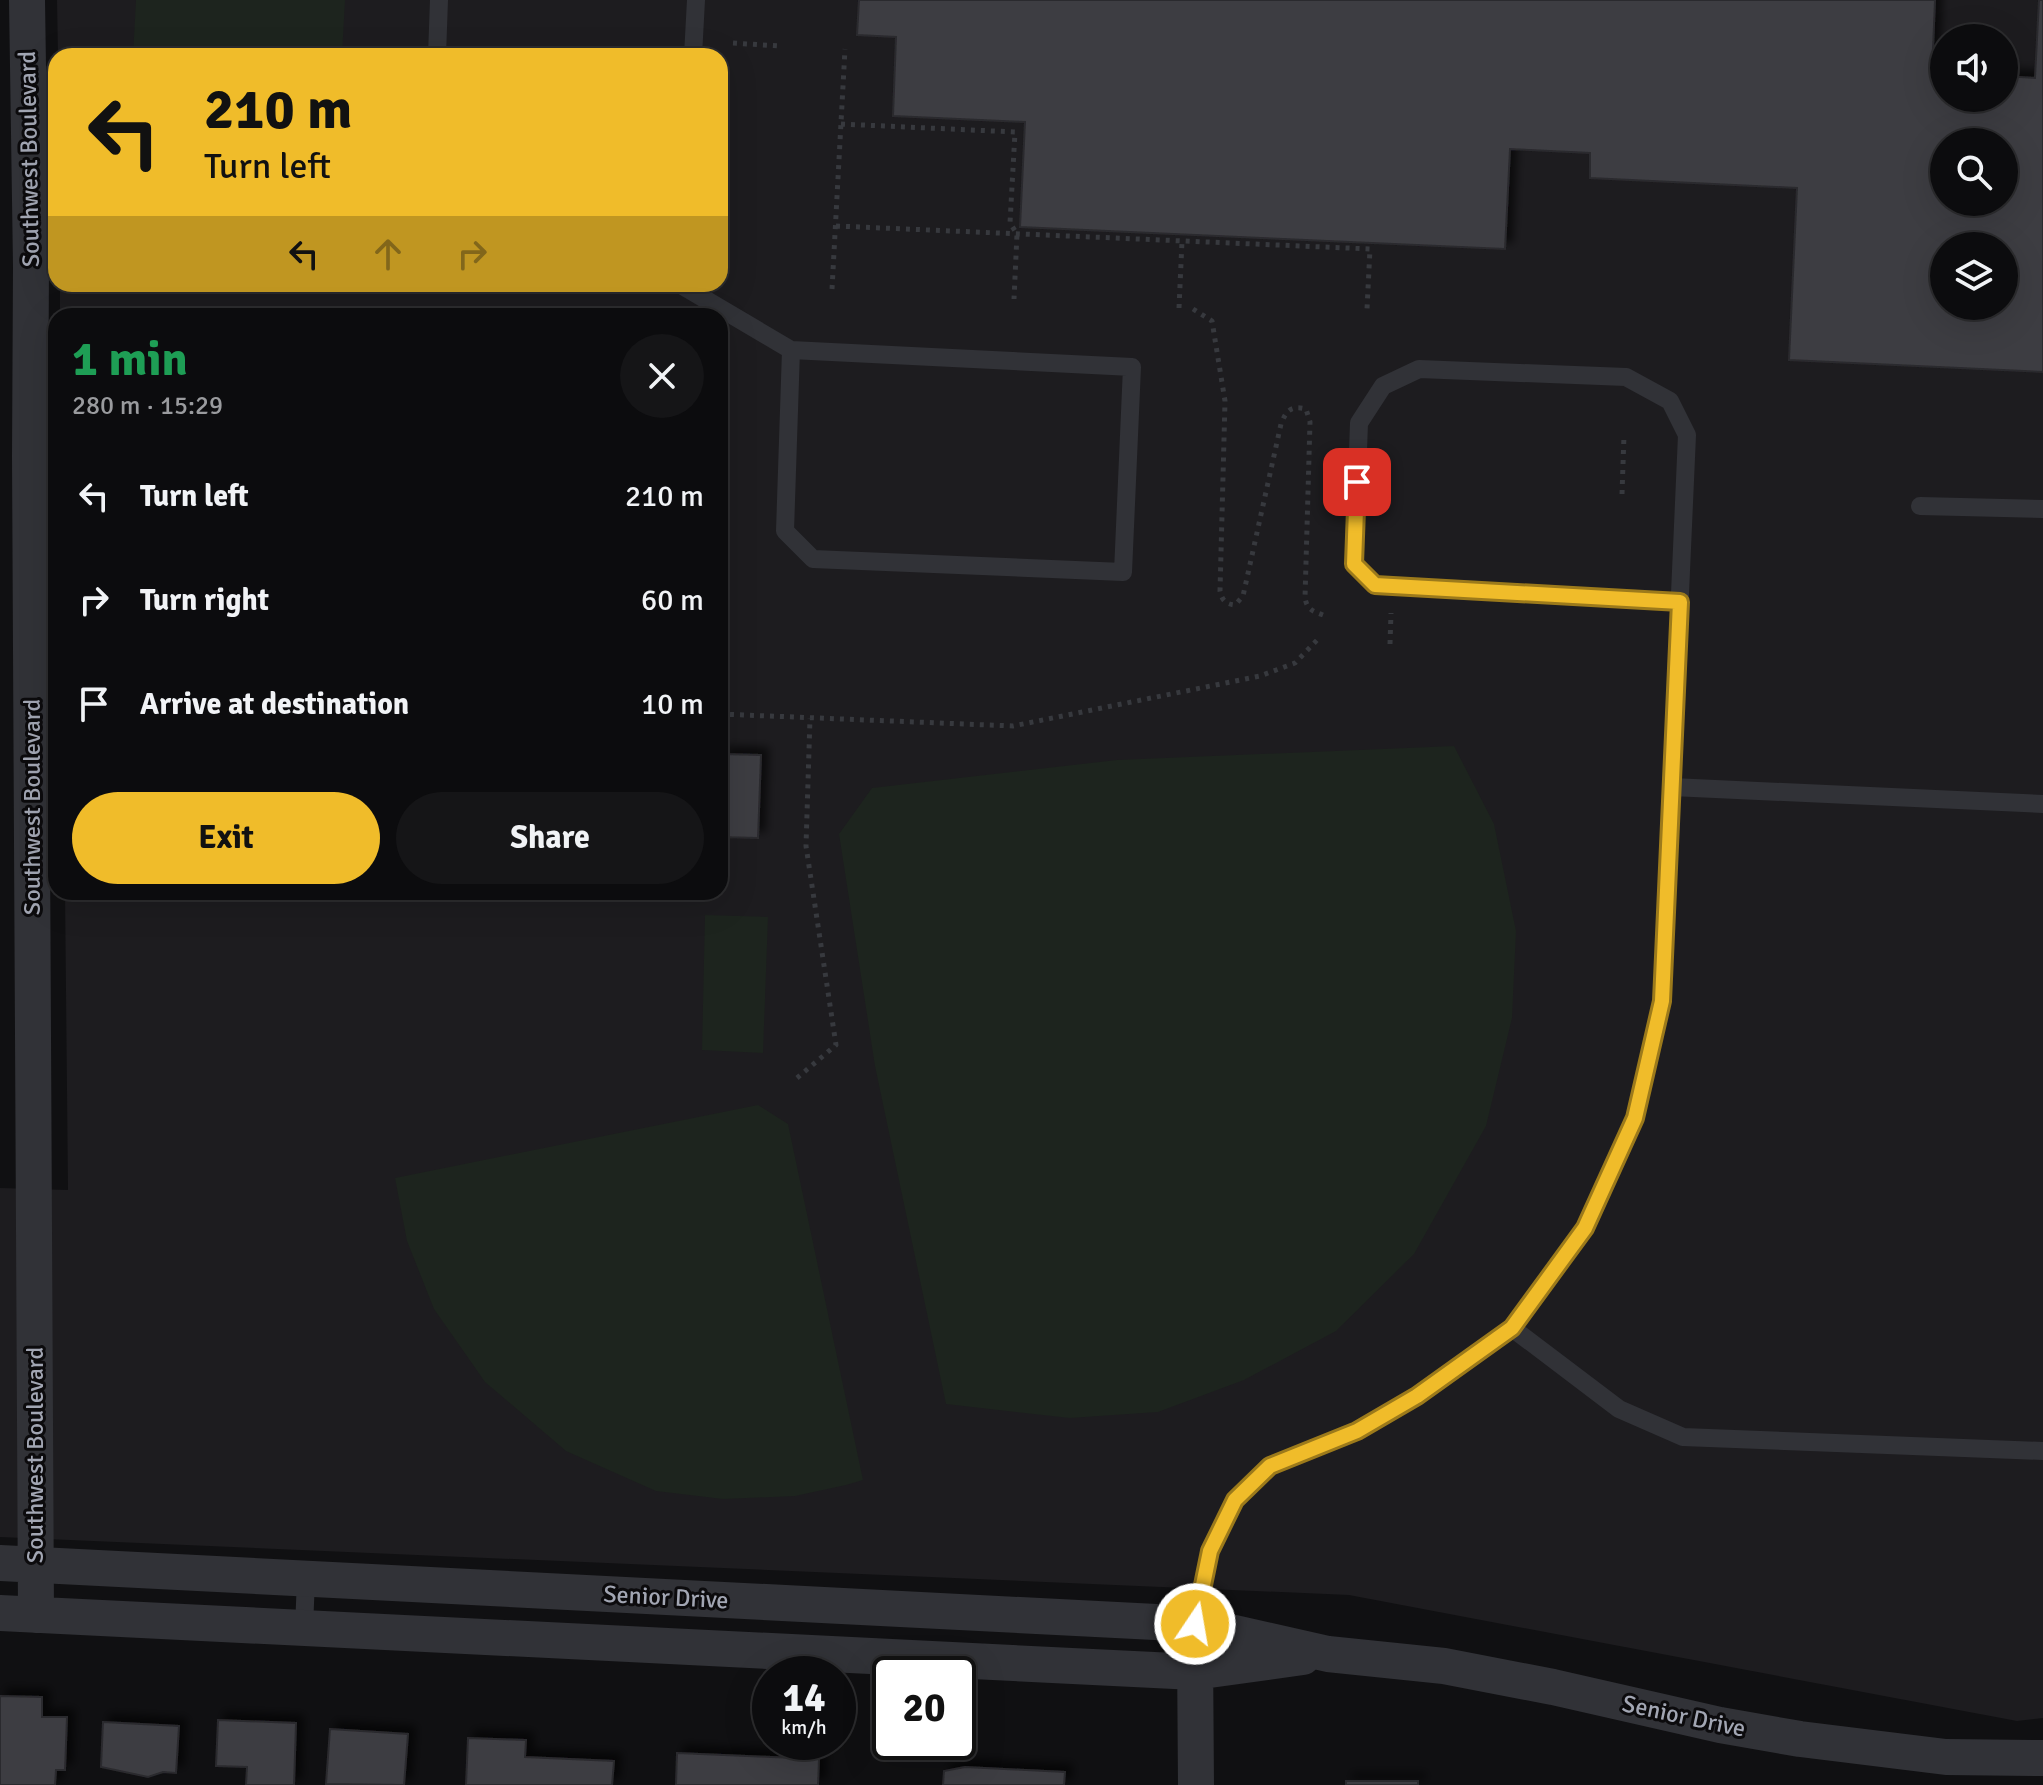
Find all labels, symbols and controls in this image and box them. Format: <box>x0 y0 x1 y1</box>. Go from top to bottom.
map controls <box>1930 24 2018 320</box>
button: sound <box>1930 24 2018 112</box>
street label: Southwest Boulevard <box>12 51 46 267</box>
text: 210 m <box>204 75 352 144</box>
icon: left <box>72 80 176 184</box>
button: search <box>1930 128 2018 216</box>
text: Turn left <box>204 144 331 189</box>
icon: left <box>282 232 326 276</box>
icon: ahead <box>366 232 410 276</box>
icon: right <box>450 232 494 276</box>
button: layers <box>1930 232 2018 320</box>
text: 1 min <box>72 330 188 389</box>
button: close <box>620 334 704 418</box>
text: 280 m · 15:29 <box>72 390 223 422</box>
pin <box>1323 448 1391 516</box>
icon: arrive <box>1335 460 1379 504</box>
icon: left <box>72 474 116 518</box>
text: Turn left <box>140 478 249 515</box>
text: 210 m <box>625 478 704 515</box>
icon: right <box>72 578 116 622</box>
text: Turn right <box>140 582 269 619</box>
text: 60 m <box>641 582 704 619</box>
icon: arrive <box>72 682 116 726</box>
text: Arrive at destination <box>140 686 409 723</box>
text: 10 m <box>641 686 704 723</box>
street label: Southwest Boulevard <box>17 699 47 915</box>
button: Exit <box>72 792 380 884</box>
button: Share <box>396 792 704 884</box>
street label: Southwest Boulevard <box>20 1347 50 1563</box>
street label: Senior Drive <box>603 1579 729 1615</box>
position arrow <box>1153 1582 1237 1666</box>
speed limit sign: 20 <box>872 1656 976 1760</box>
text: 14 <box>782 1673 826 1723</box>
street label: Senior Drive <box>1620 1688 1748 1744</box>
text: km/h <box>781 1715 827 1740</box>

